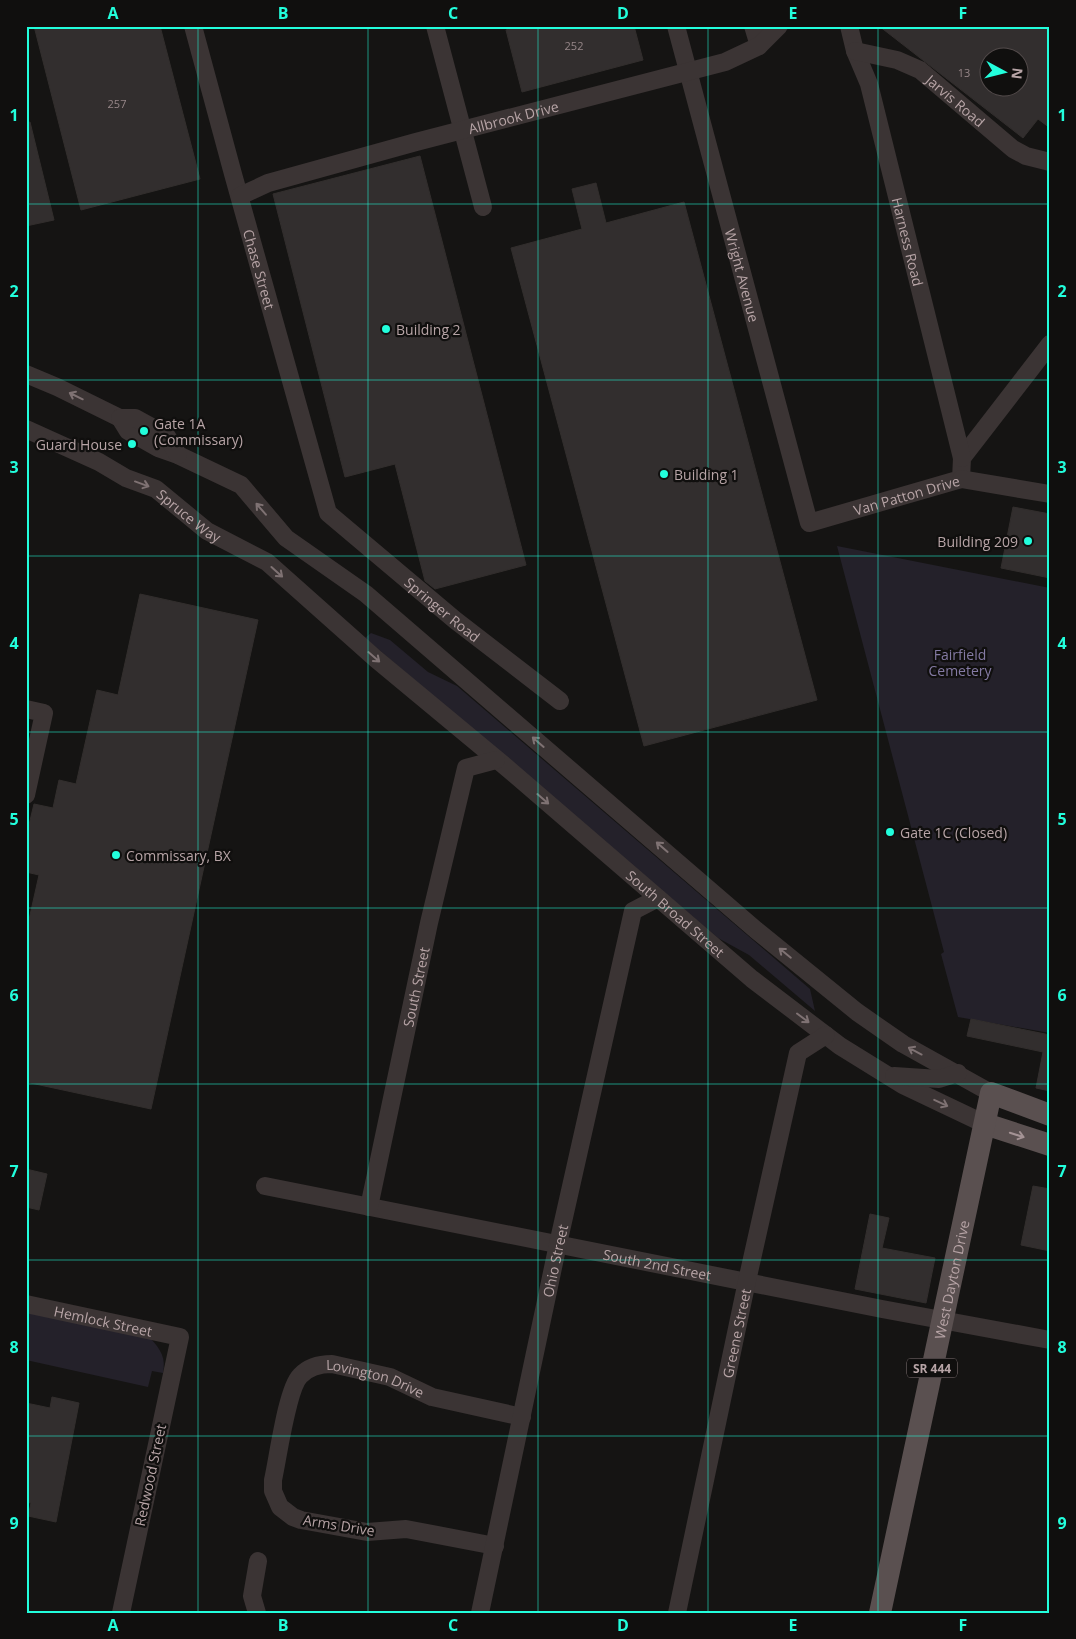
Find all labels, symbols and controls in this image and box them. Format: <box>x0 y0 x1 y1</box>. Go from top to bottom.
text: A <box>107 2 119 24</box>
text: B <box>278 2 288 24</box>
text: C <box>448 2 458 24</box>
text: D <box>617 2 629 24</box>
text: E <box>789 2 798 24</box>
text: F <box>959 2 967 24</box>
house number: 252 <box>565 38 583 53</box>
north arrow <box>978 48 1028 98</box>
house number: 13 <box>958 65 970 80</box>
text: N <box>1007 67 1028 80</box>
street label: Jarvis Road <box>921 69 989 131</box>
house number: 257 <box>108 96 126 111</box>
street label: Allbrook Drive <box>466 96 561 138</box>
text: 1 <box>9 104 19 126</box>
text: 1 <box>1057 104 1067 126</box>
street label: Harness Road <box>888 195 928 288</box>
street label: Wright Avenue <box>721 226 764 324</box>
street label: Chase Street <box>239 227 280 311</box>
text: 2 <box>9 280 19 302</box>
text: 2 <box>1057 280 1067 302</box>
place label: Building 2 <box>396 320 461 339</box>
marker: Building 2 <box>380 323 392 335</box>
one-way arrow <box>69 391 84 400</box>
place label: Gate 1A (Commissary) <box>154 414 243 449</box>
marker: Gate 1A (Commissary) <box>138 425 150 437</box>
place label: Guard House <box>36 435 122 454</box>
marker: Guard House <box>126 438 138 450</box>
text: 3 <box>9 456 19 478</box>
text: 3 <box>1057 456 1067 478</box>
place label: Building 1 <box>674 465 739 484</box>
marker: Building 1 <box>658 468 670 480</box>
street label: Van Patton Drive <box>851 470 962 519</box>
one-way arrow <box>134 479 149 489</box>
street label: Spruce Way <box>153 484 225 547</box>
one-way arrow <box>255 502 267 515</box>
place label: Building 209 <box>937 532 1018 551</box>
marker: Building 209 <box>1022 535 1034 547</box>
one-way arrow <box>271 566 284 578</box>
street label: Springer Road <box>401 572 484 646</box>
text: 4 <box>9 632 19 654</box>
text: 4 <box>1057 632 1067 654</box>
park label: Fairfield Cemetery <box>928 645 993 680</box>
one-way arrow <box>367 652 380 663</box>
one-way arrow <box>532 736 545 747</box>
one-way arrow <box>536 794 549 805</box>
text: 5 <box>9 808 19 830</box>
text: 5 <box>1057 808 1067 830</box>
place label: Gate 1C (Closed) <box>900 823 1007 842</box>
marker: Gate 1C (Closed) <box>884 826 896 838</box>
one-way arrow <box>655 842 668 853</box>
place label: Commissary, BX <box>126 846 232 865</box>
marker: Commissary, BX <box>110 849 122 861</box>
street label: South Broad Street <box>622 865 729 961</box>
street label: South Street <box>398 945 433 1029</box>
one-way arrow <box>779 948 792 959</box>
text: 6 <box>9 984 19 1006</box>
text: 6 <box>1057 984 1067 1006</box>
one-way arrow <box>796 1012 809 1023</box>
one-way arrow <box>908 1046 923 1055</box>
one-way arrow <box>933 1099 948 1108</box>
one-way arrow <box>1009 1130 1025 1140</box>
text: 7 <box>9 1160 19 1182</box>
text: 7 <box>1057 1160 1067 1182</box>
street label: West Dayton Drive <box>929 1218 973 1341</box>
street label: Ohio Street <box>537 1222 572 1299</box>
street label: South 2nd Street <box>602 1244 713 1284</box>
street label: Greene Street <box>717 1287 755 1380</box>
street label: Hemlock Street <box>52 1301 154 1340</box>
text: 8 <box>9 1336 19 1358</box>
text: 8 <box>1057 1336 1067 1358</box>
street label: Lovington Drive <box>326 1354 428 1402</box>
road number: SR 444 <box>907 1359 957 1378</box>
street label: Redwood Street <box>130 1422 170 1528</box>
street label: Arms Drive <box>302 1510 376 1540</box>
text: 9 <box>9 1512 19 1534</box>
text: 9 <box>1057 1512 1067 1534</box>
text: A <box>107 1614 119 1636</box>
text: B <box>278 1614 288 1636</box>
text: C <box>448 1614 458 1636</box>
text: D <box>617 1614 629 1636</box>
text: E <box>789 1614 798 1636</box>
text: F <box>959 1614 967 1636</box>

